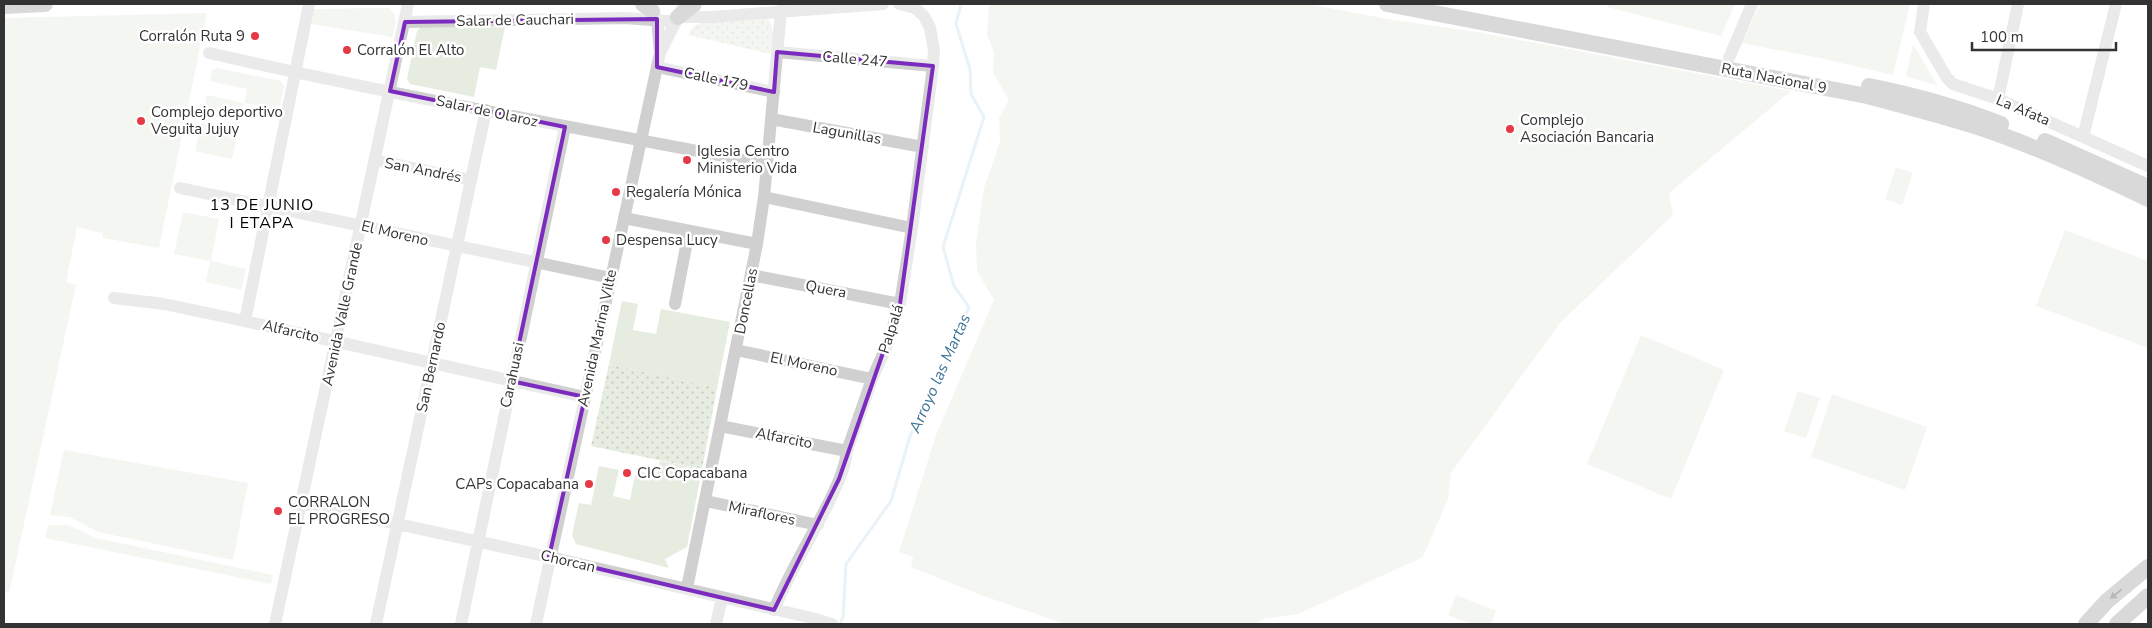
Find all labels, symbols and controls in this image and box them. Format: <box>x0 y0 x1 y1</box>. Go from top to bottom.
street label: Salar de Cauchari <box>456 9 574 31</box>
scale bar <box>1972 20 2116 52</box>
place label: Corralón Ruta 9 <box>139 26 245 46</box>
text: 100 m <box>1980 27 2024 47</box>
marker: Corralón Ruta 9 <box>249 30 261 42</box>
place label: Corralón El Alto <box>357 40 464 60</box>
marker: Corralón El Alto <box>341 44 353 56</box>
street label: Calle 247 <box>822 46 888 72</box>
street label: Ruta Nacional 9 <box>1720 58 1828 98</box>
street label: Calle 179 <box>682 62 750 96</box>
street label: Salar de Olaroz <box>434 90 540 132</box>
street label: La Afata <box>1993 90 2053 130</box>
place label: Complejo deportivo Veguita Jujuy <box>150 102 283 139</box>
place label: Complejo Asociación Bancaria <box>1520 110 1654 147</box>
marker: Complejo deportivo Veguita Jujuy <box>135 115 147 127</box>
street label: Lagunillas <box>811 117 883 149</box>
marker: Complejo Asociación Bancaria <box>1504 123 1516 135</box>
place label: Iglesia Centro Ministerio Vida <box>697 141 797 178</box>
street label: San Andrés <box>383 153 463 187</box>
marker: Iglesia Centro Ministerio Vida <box>681 154 693 166</box>
place label: Regalería Mónica <box>626 182 742 202</box>
marker: Regalería Mónica <box>610 186 622 198</box>
district label: 13 DE JUNIO I ETAPA <box>210 194 314 234</box>
street label: El Moreno <box>359 216 431 250</box>
place label: Despensa Lucy <box>616 230 718 250</box>
marker: Despensa Lucy <box>600 234 612 246</box>
street label: Avenida Valle Grande <box>317 240 367 388</box>
street label: Doncellas <box>730 266 762 336</box>
street label: Avenida Marina Vilte <box>573 267 621 409</box>
street label: Quera <box>804 275 848 303</box>
street label: Palpalá <box>874 302 908 356</box>
water label: Arroyo las Martas <box>903 310 976 437</box>
street label: Alfarcito <box>261 315 321 347</box>
street label: San Bernardo <box>412 320 450 414</box>
street label: Carahuasi <box>495 340 529 410</box>
street label: El Moreno <box>769 347 839 381</box>
street label: Alfarcito <box>754 423 814 453</box>
place label: CIC Copacabana <box>637 463 748 483</box>
marker: CIC Copacabana <box>621 467 633 479</box>
place label: CAPs Copacabana <box>455 474 579 494</box>
marker: CAPs Copacabana <box>583 478 595 490</box>
place label: CORRALON EL PROGRESO <box>288 492 390 529</box>
street label: Miraflores <box>727 496 797 530</box>
marker: CORRALON EL PROGRESO <box>272 505 284 517</box>
street label: Chorcan <box>539 545 597 577</box>
one-way arrow <box>2109 589 2122 600</box>

